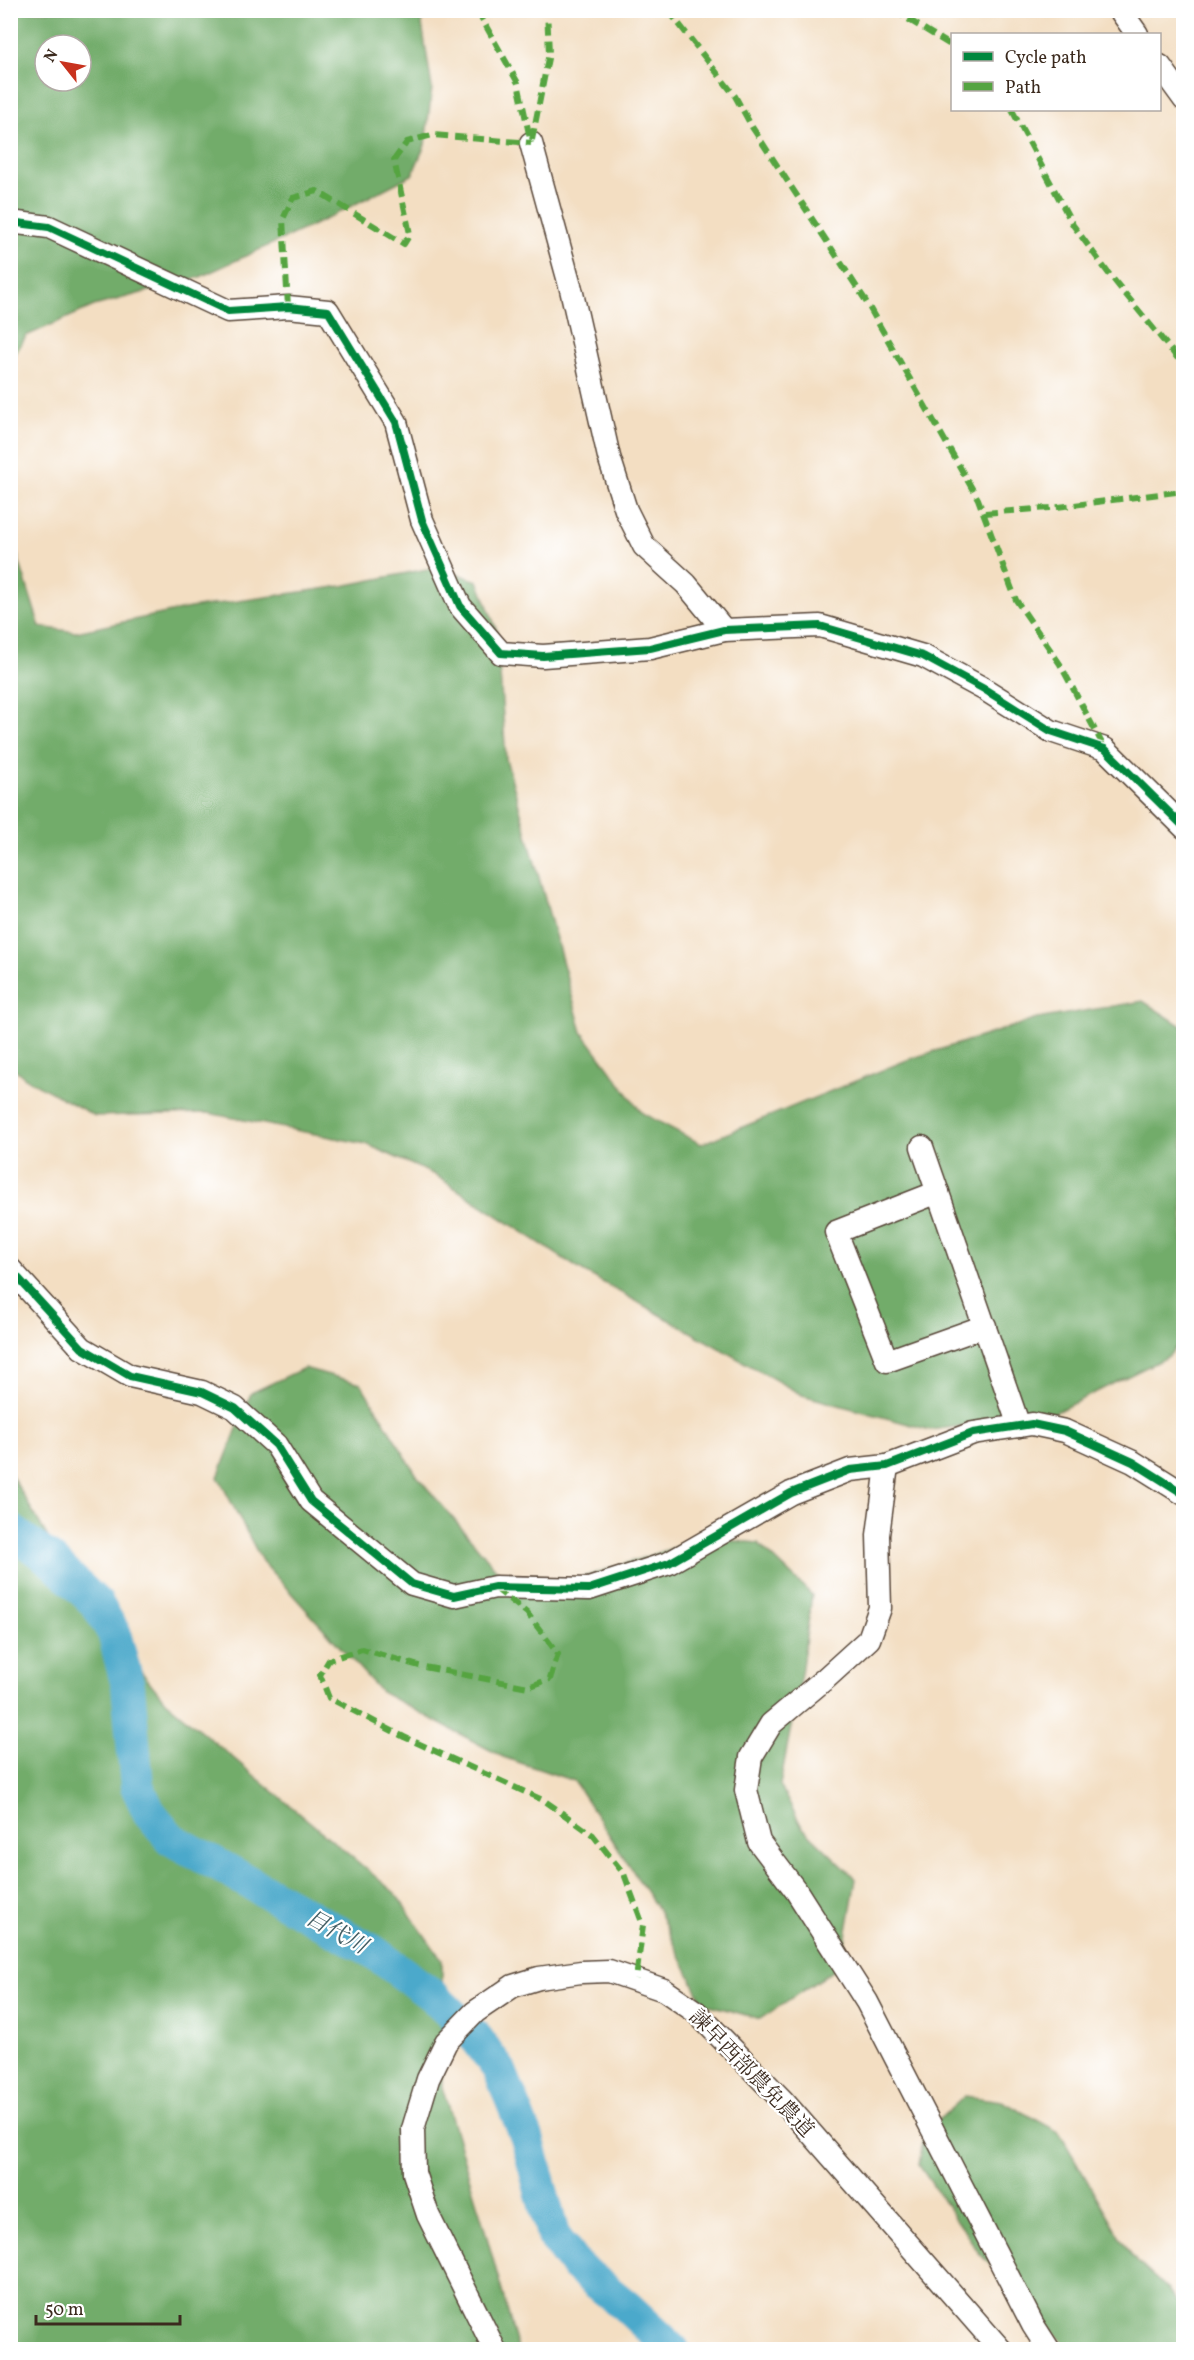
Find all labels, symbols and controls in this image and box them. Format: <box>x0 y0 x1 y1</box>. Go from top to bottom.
north arrow <box>33 33 93 93</box>
legend <box>951 33 1161 111</box>
text: N <box>39 45 64 67</box>
text: Cycle path <box>1005 46 1087 71</box>
text: Path <box>1005 76 1041 101</box>
water label: 目代川 <box>299 1904 374 1964</box>
street label: 諫早西部農免農道 <box>682 2004 820 2145</box>
scale bar <box>36 2288 180 2326</box>
text: 50 m <box>45 2298 84 2323</box>

